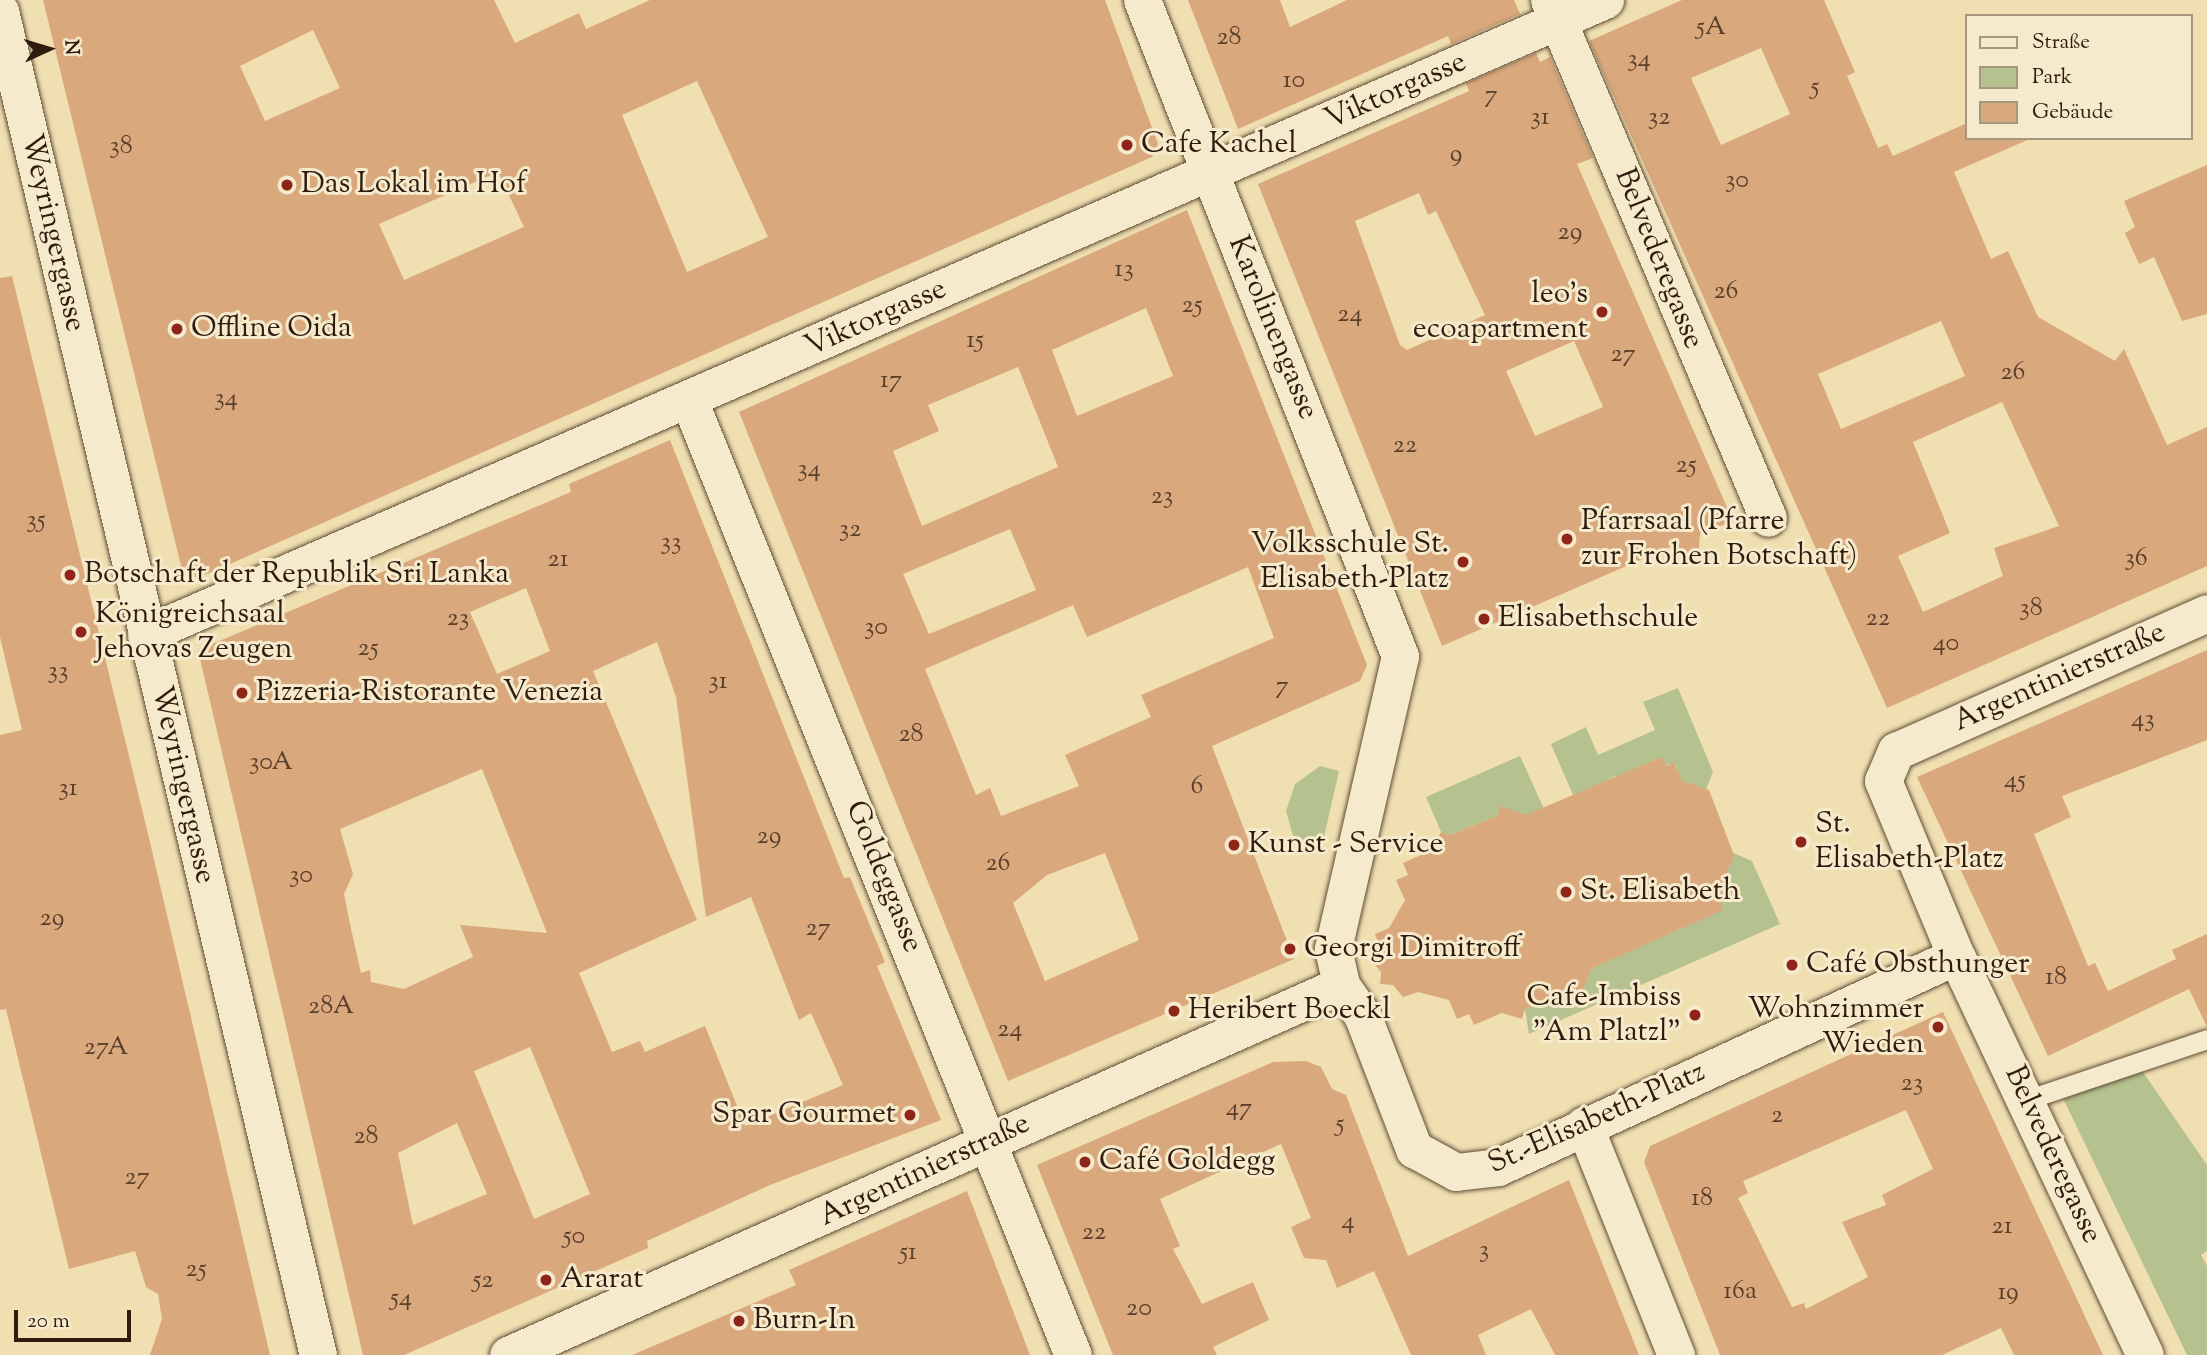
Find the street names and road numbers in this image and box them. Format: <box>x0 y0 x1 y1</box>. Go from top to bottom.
street label: Viktorgasse <box>1320 45 1472 139</box>
street label: Weyringergasse <box>12 131 92 335</box>
street label: Belvederegasse <box>1605 163 1711 355</box>
street label: Karolinengasse <box>1219 231 1325 425</box>
street label: Viktorgasse <box>800 272 952 366</box>
street label: Argentinierstraße <box>1949 615 2171 741</box>
street label: Weyringergasse <box>142 683 222 887</box>
street label: Goldeggasse <box>836 796 930 958</box>
street label: St.-Elisabeth-Platz <box>1483 1055 1711 1183</box>
street label: Belvederegasse <box>1995 1061 2109 1249</box>
street label: Argentinierstraße <box>814 1107 1036 1235</box>

